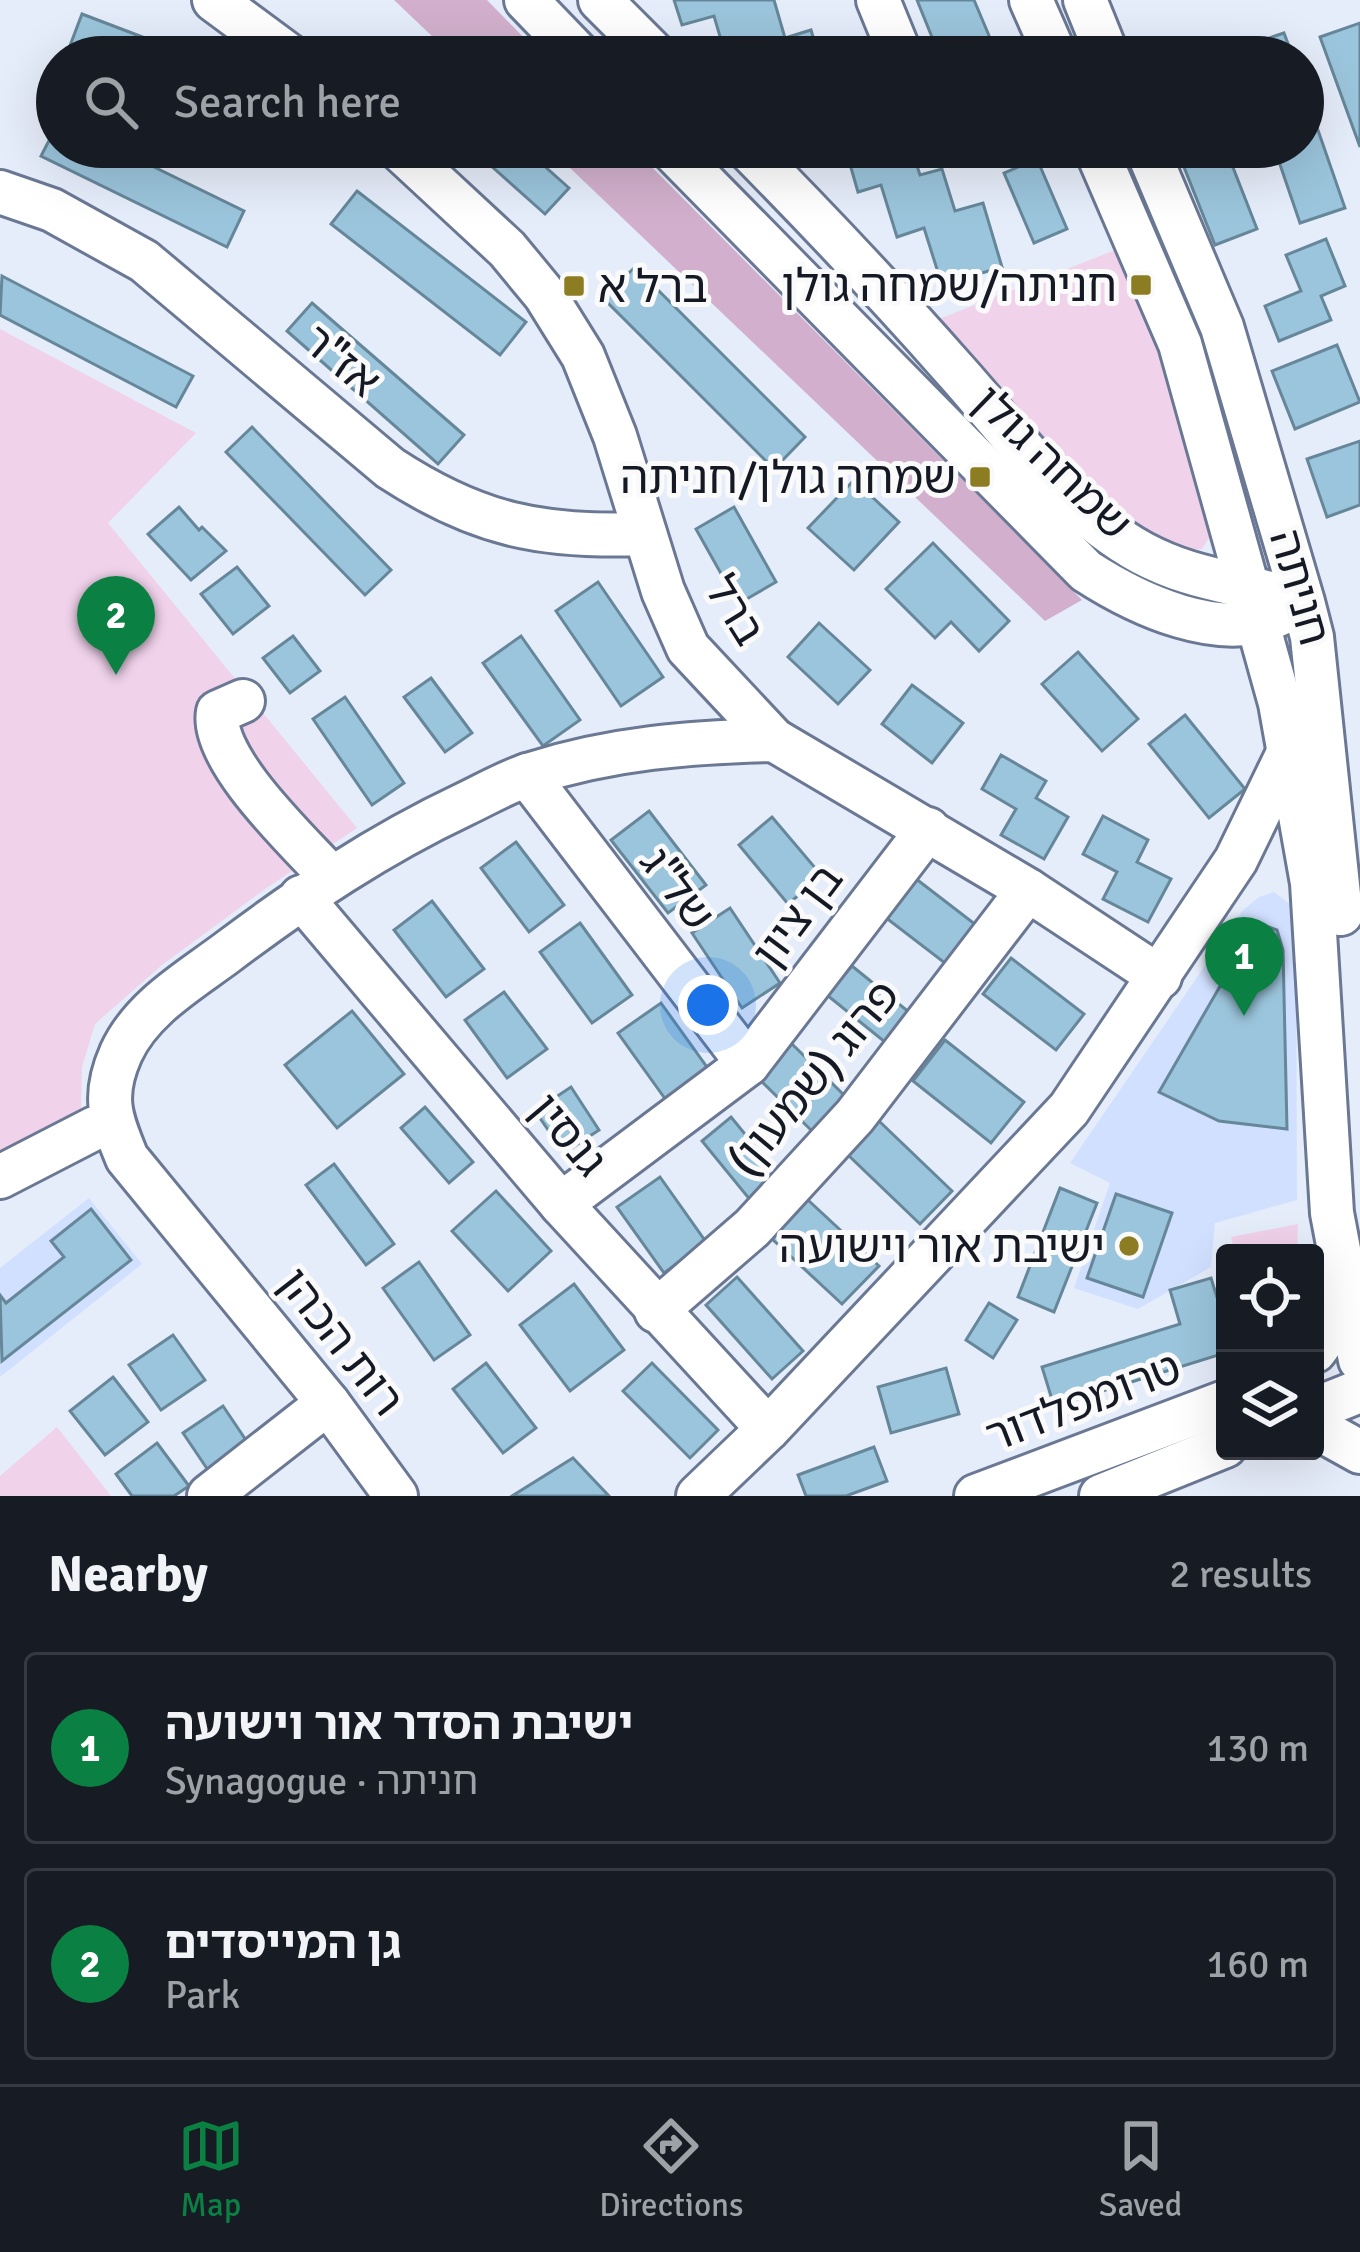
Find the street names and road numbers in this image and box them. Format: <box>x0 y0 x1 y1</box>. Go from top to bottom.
street label: אז"ר <box>291 313 391 409</box>
street label: שמחה גולן <box>961 374 1143 552</box>
street label: חניתה <box>1257 523 1342 652</box>
street label: ברל <box>692 566 777 656</box>
street label: של"ג <box>628 836 726 942</box>
street label: בן ציון <box>741 853 855 979</box>
street label: פרוג (שמעון) <box>717 969 912 1187</box>
street label: גנסין <box>518 1082 618 1187</box>
street label: רות הכהן <box>266 1257 416 1427</box>
street label: טרומפלדור <box>978 1340 1189 1465</box>

